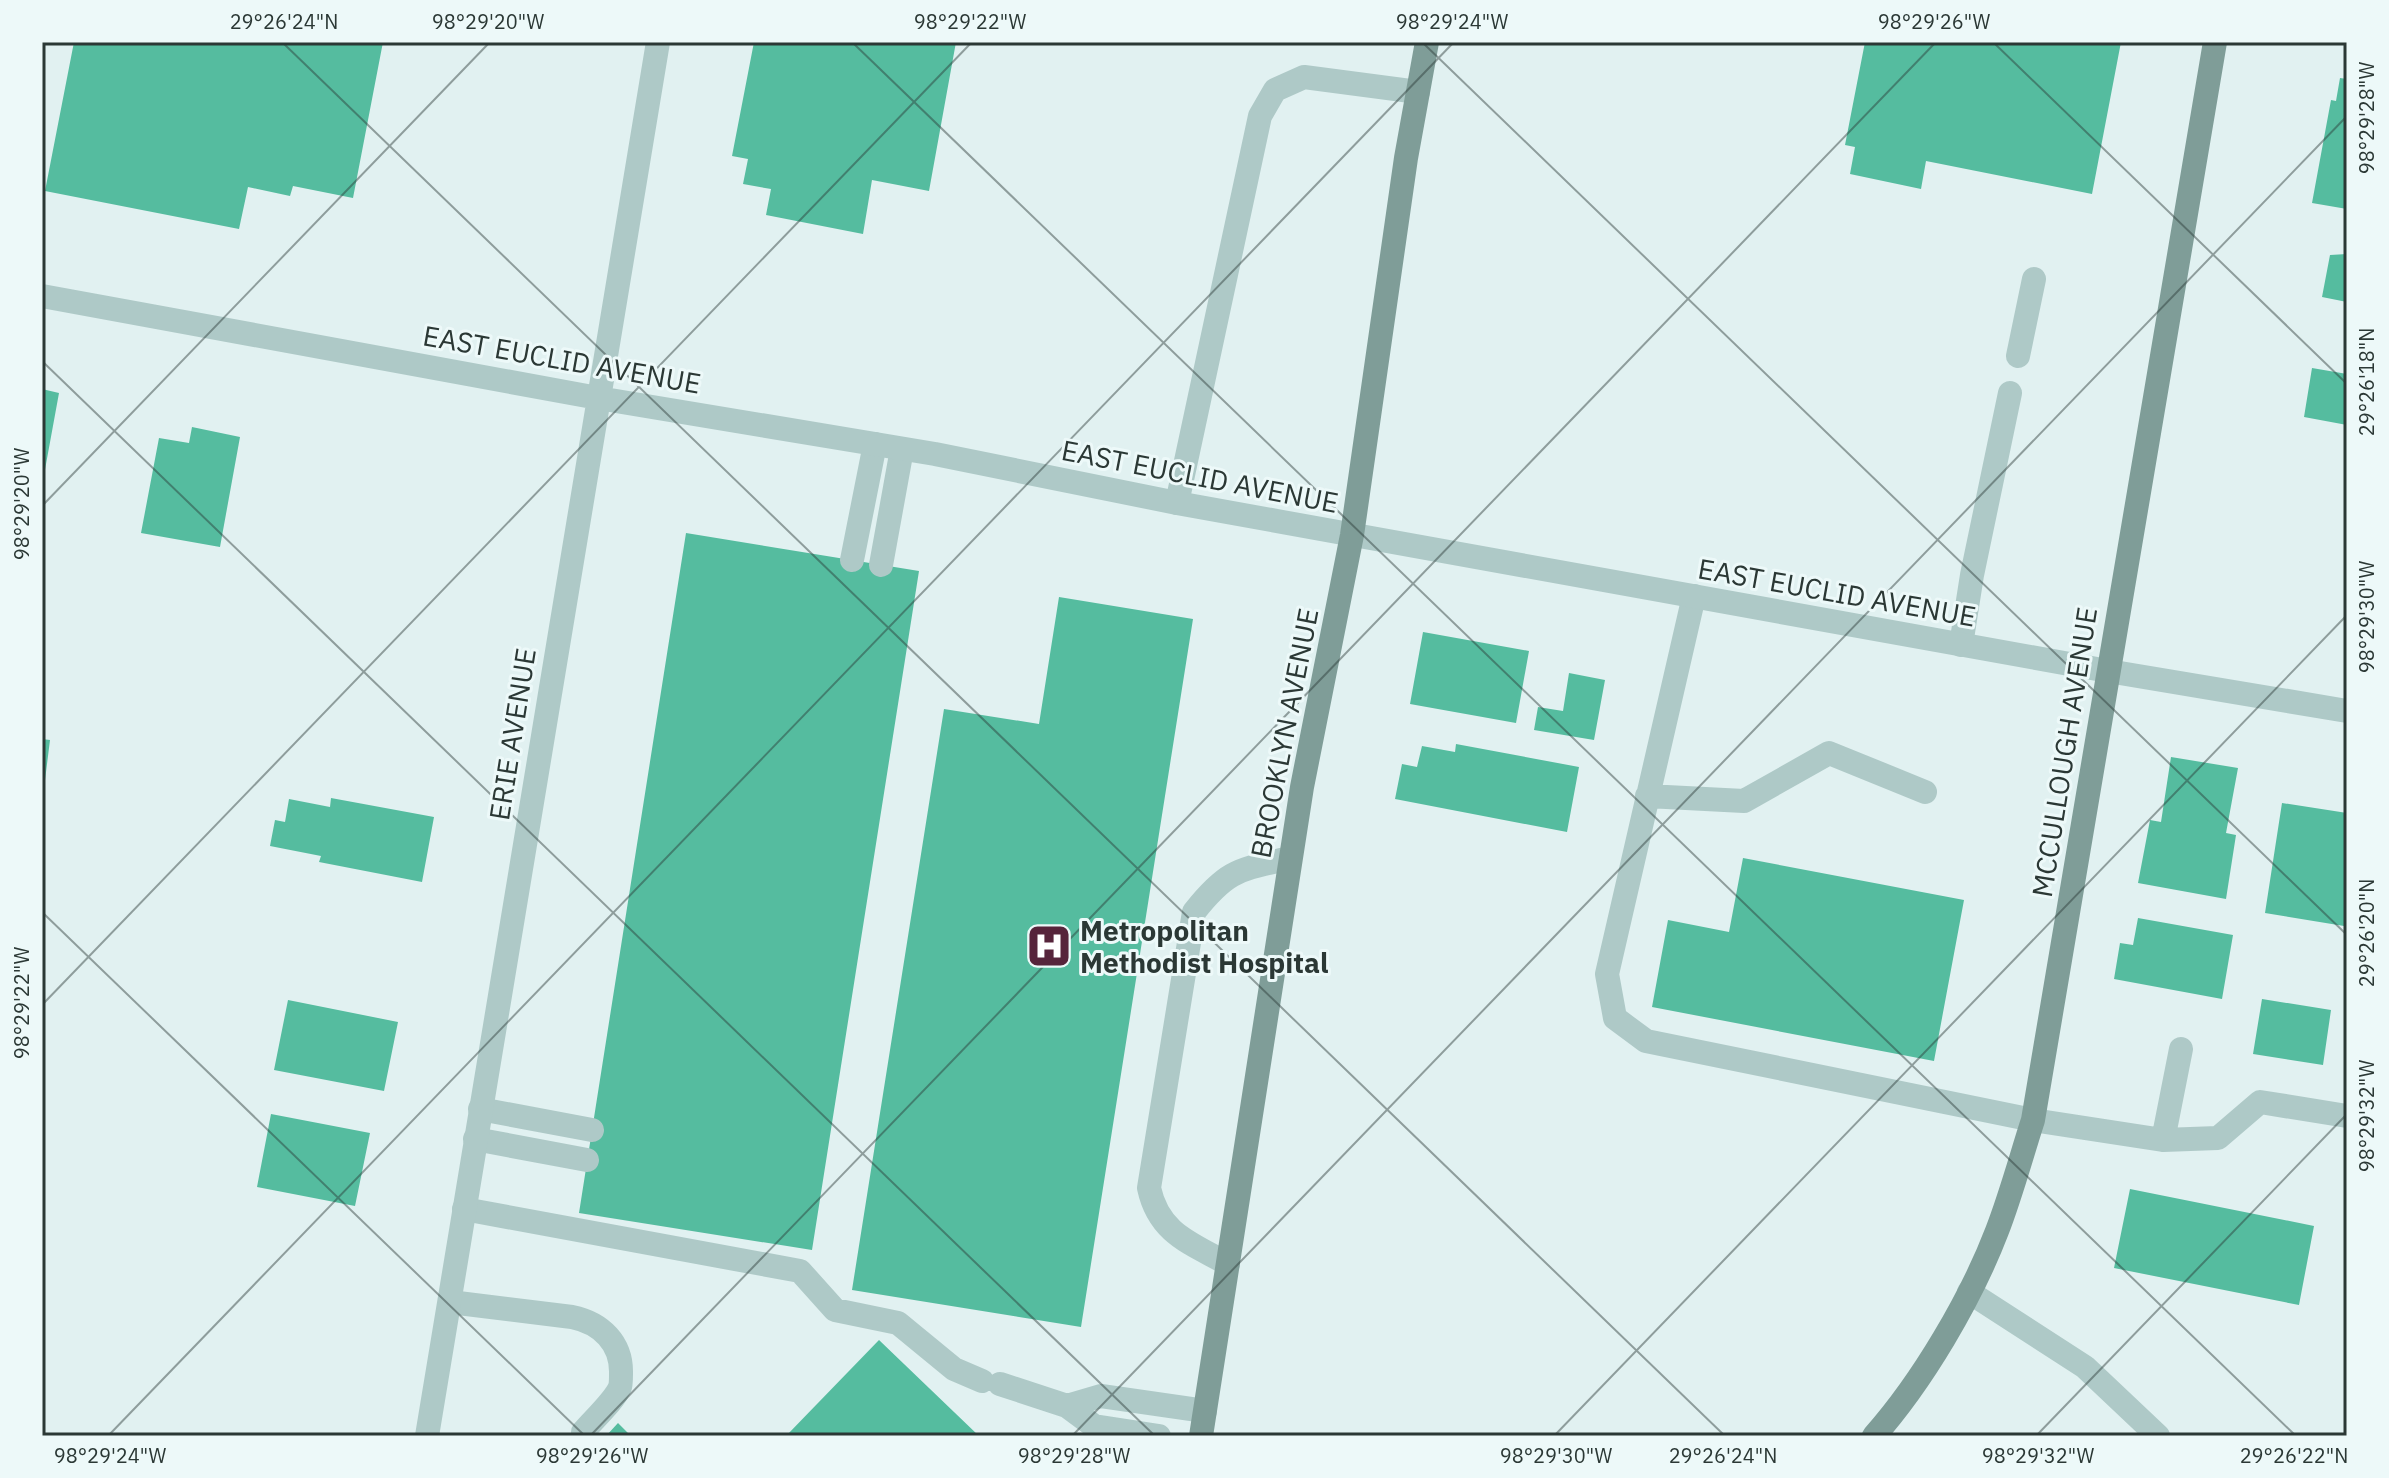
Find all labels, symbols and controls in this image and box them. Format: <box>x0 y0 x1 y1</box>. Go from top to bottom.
text: 29°26'24"N <box>230 8 338 35</box>
text: 98°29'20"W <box>432 8 545 35</box>
text: 98°29'22"W <box>914 8 1027 35</box>
text: 98°29'24"W <box>1396 8 1509 35</box>
text: 98°29'26"W <box>1878 8 1991 35</box>
text: 98°29'28"W <box>2353 61 2380 174</box>
street label: EAST EUCLID AVENUE <box>420 316 704 402</box>
text: 29°26'18"N <box>2353 328 2380 436</box>
street label: EAST EUCLID AVENUE <box>1058 431 1342 521</box>
text: 98°29'20"W <box>8 447 35 560</box>
street label: EAST EUCLID AVENUE <box>1695 549 1979 635</box>
text: 98°29'30"W <box>2353 560 2380 673</box>
street label: MCCULLOUGH AVENUE <box>2023 604 2105 900</box>
street label: BROOKLYN AVENUE <box>1242 605 1326 861</box>
street label: ERIE AVENUE <box>480 645 544 823</box>
text: 29°26'20"N <box>2353 879 2380 987</box>
place label: Metropolitan Methodist Hospital <box>1080 912 1328 981</box>
hospital icon: Metropolitan Methodist Hospital <box>1025 922 1073 970</box>
text: 98°29'22"W <box>8 946 35 1059</box>
text: 98°29'32"W <box>2353 1059 2380 1172</box>
text: 98°29'24"W <box>54 1442 167 1469</box>
text: 98°29'26"W <box>536 1442 649 1469</box>
text: 98°29'28"W <box>1018 1442 1131 1469</box>
text: 98°29'30"W <box>1500 1442 1613 1469</box>
text: 29°26'24"N <box>1669 1442 1777 1469</box>
text: 98°29'32"W <box>1982 1442 2095 1469</box>
text: 29°26'22"N <box>2240 1442 2348 1469</box>

